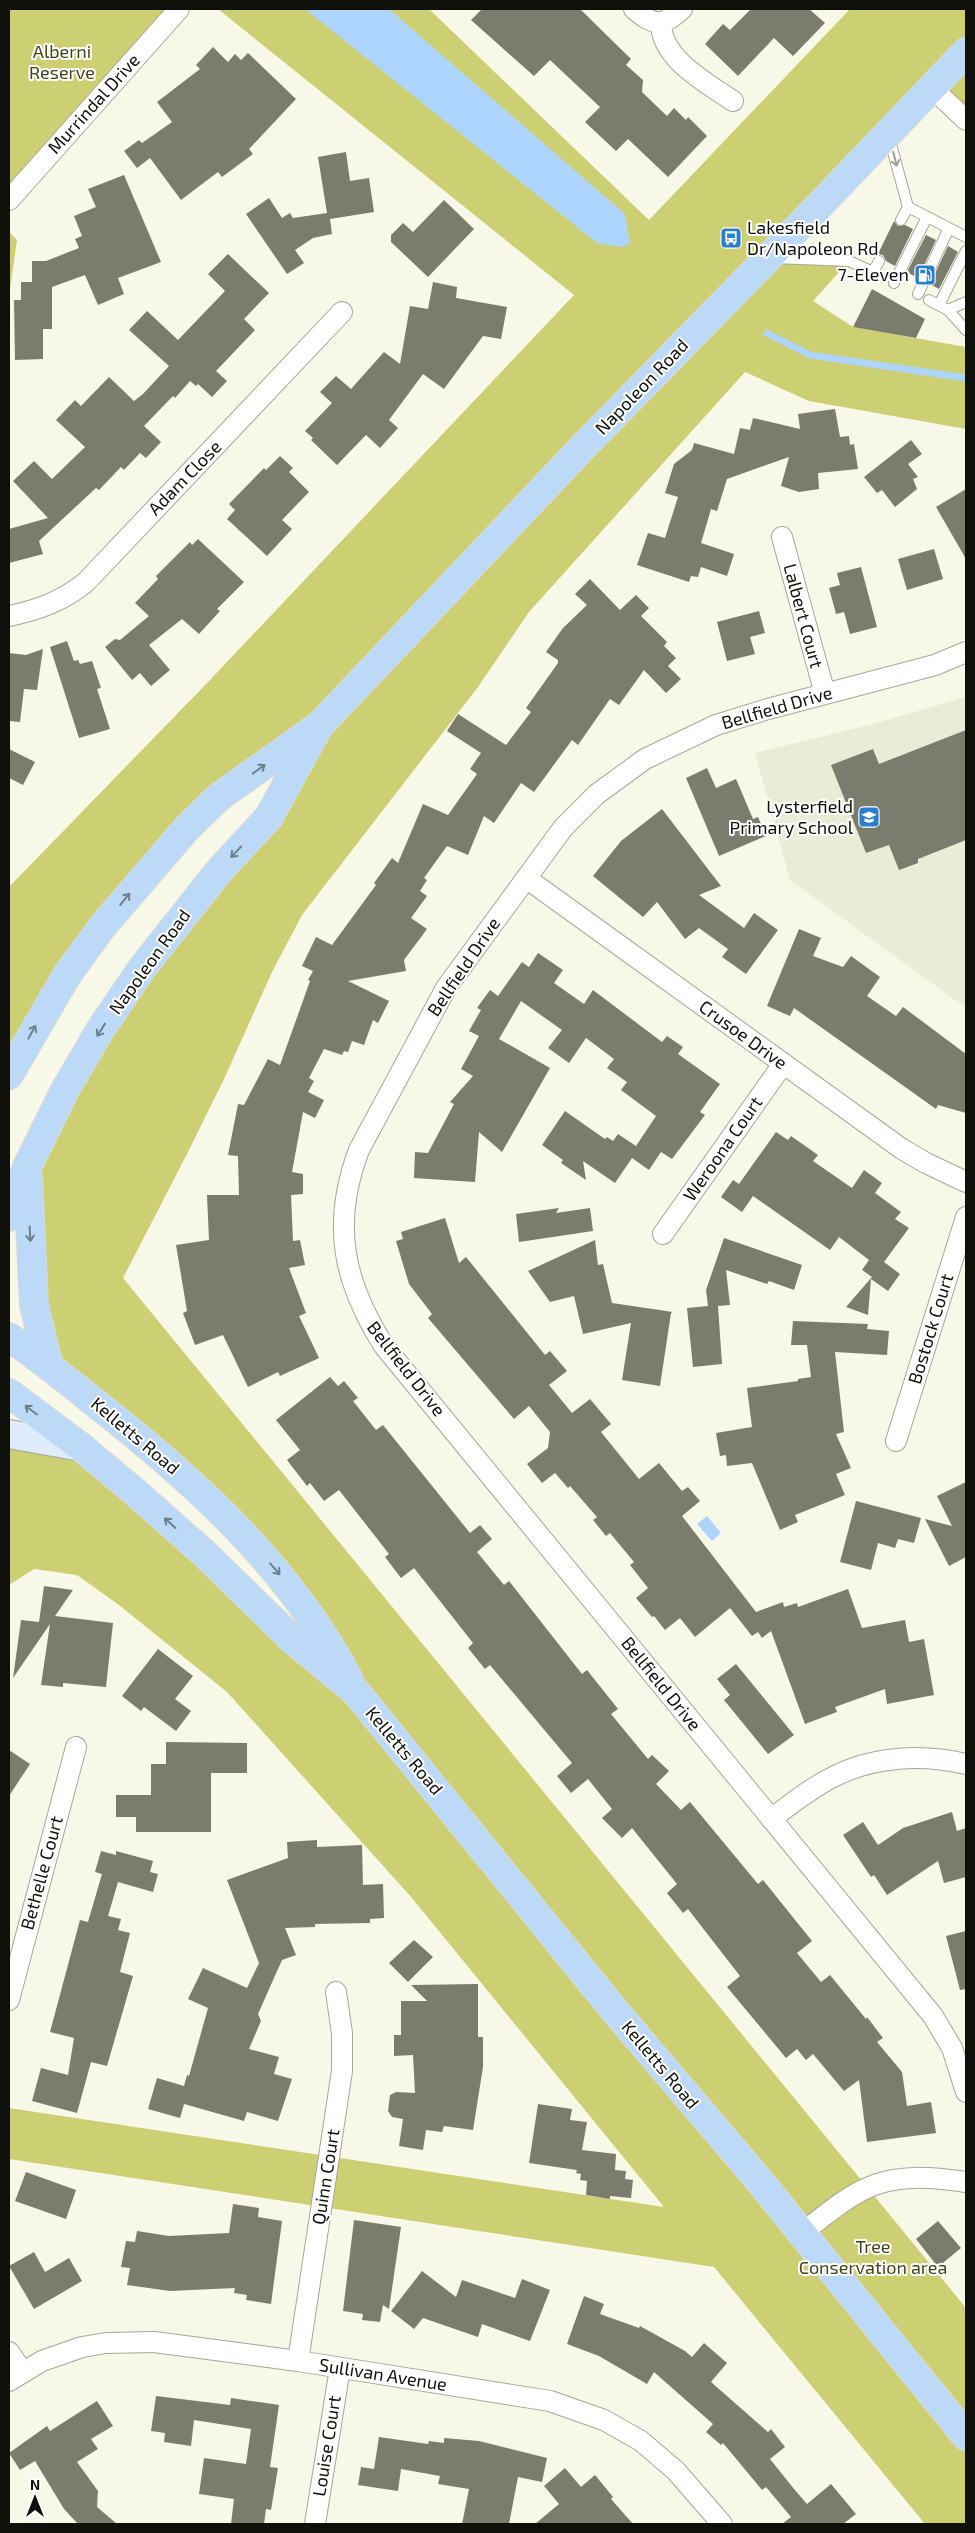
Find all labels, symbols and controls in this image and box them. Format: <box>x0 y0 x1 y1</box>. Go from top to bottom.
park label: Alberni Reserve <box>29 40 95 83</box>
street label: Murrindal Drive <box>43 49 144 158</box>
one-way arrow <box>891 151 900 167</box>
place label: Lakesfield Dr/Napoleon Rd <box>747 216 879 259</box>
bus stop icon: Lakesfield Dr/Napoleon Rd <box>719 226 743 250</box>
place label: 7-Eleven <box>837 263 909 285</box>
fuel station icon: 7-Eleven <box>913 263 937 287</box>
street label: Napoleon Road <box>590 334 692 439</box>
street label: Adam Close <box>143 435 225 519</box>
street label: Lalbert Court <box>779 561 829 671</box>
street label: Bellfield Drive <box>719 681 835 733</box>
one-way arrow <box>252 764 266 774</box>
place label: Lysterfield Primary School <box>730 795 854 838</box>
school or university icon: Lysterfield Primary School <box>857 805 881 829</box>
one-way arrow <box>230 846 242 859</box>
one-way arrow <box>119 893 130 906</box>
street label: Napoleon Road <box>104 905 195 1018</box>
street label: Bellfield Drive <box>422 913 504 1020</box>
street label: Crusoe Drive <box>695 995 792 1074</box>
one-way arrow <box>96 1022 106 1036</box>
one-way arrow <box>27 1025 37 1040</box>
street label: Weroona Court <box>678 1092 767 1205</box>
one-way arrow <box>26 1225 35 1241</box>
street label: Bostock Court <box>903 1271 957 1387</box>
street label: Bellfield Drive <box>363 1317 451 1420</box>
street label: Kelletts Road <box>87 1392 184 1479</box>
one-way arrow <box>25 1404 38 1415</box>
one-way arrow <box>163 1517 176 1528</box>
one-way arrow <box>269 1563 280 1576</box>
street label: Bellfield Drive <box>617 1632 706 1735</box>
street label: Kelletts Road <box>361 1702 448 1799</box>
street label: Bethelle Court <box>15 1813 67 1932</box>
street label: Kelletts Road <box>617 2016 704 2113</box>
street label: Quinn Court <box>307 2127 343 2226</box>
park label: Tree Conservation area <box>799 2235 947 2278</box>
street label: Sullivan Avenue <box>318 2353 449 2395</box>
street label: Louise Court <box>307 2394 345 2498</box>
north arrow <box>10 2473 60 2523</box>
text: N <box>30 2476 40 2493</box>

